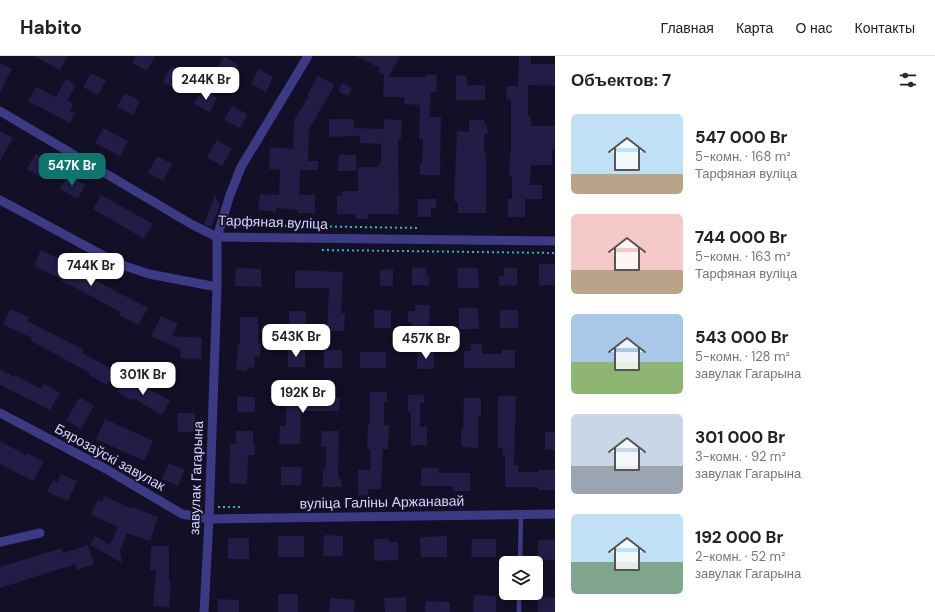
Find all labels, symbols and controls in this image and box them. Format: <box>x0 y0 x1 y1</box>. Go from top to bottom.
text: Habito <box>20 15 82 40</box>
text: Главная <box>661 19 714 37</box>
text: Карта <box>736 19 773 37</box>
text: О нас <box>795 19 833 37</box>
text: Контакты <box>855 19 915 37</box>
pin: 244K Br <box>169 67 243 101</box>
text: Объектов: 7 <box>571 69 671 91</box>
icon: filters <box>897 69 919 91</box>
text: 244K Br <box>181 71 231 88</box>
text: 547 000 Br <box>695 126 787 148</box>
icon: home <box>603 130 651 178</box>
text: 5-комн. · 168 m² <box>695 148 791 165</box>
pin: 547K Br <box>35 153 109 187</box>
text: 547K Br <box>48 157 96 174</box>
text: Тарфяная вуліца <box>695 165 797 182</box>
street label: Тарфяная вуліца <box>218 211 329 233</box>
text: 744 000 Br <box>695 226 787 248</box>
icon: home <box>603 230 651 278</box>
text: 5-комн. · 163 m² <box>695 248 790 265</box>
pin: 744K Br <box>54 253 128 287</box>
text: 744K Br <box>67 257 115 274</box>
text: Тарфяная вуліца <box>695 265 797 282</box>
pin: 543K Br <box>259 324 333 358</box>
pin: 457K Br <box>389 326 463 360</box>
text: 543 000 Br <box>695 326 789 348</box>
text: 543K Br <box>271 328 321 345</box>
text: 457K Br <box>402 330 450 347</box>
icon: home <box>603 330 651 378</box>
text: 5-комн. · 128 m² <box>695 348 790 365</box>
pin: 301K Br <box>106 362 180 396</box>
text: завулак Гагарына <box>695 365 801 382</box>
text: 301K Br <box>120 366 166 383</box>
pin: 192K Br <box>266 380 340 414</box>
text: 192K Br <box>280 384 326 401</box>
street label: Бярозаўскі завулак <box>52 419 169 495</box>
street label: завулак Гагарына <box>185 420 207 535</box>
text: 301 000 Br <box>695 426 785 448</box>
icon: home <box>603 430 651 478</box>
text: 3-комн. · 92 m² <box>695 448 786 465</box>
text: завулак Гагарына <box>695 465 801 482</box>
street label: вуліца Галіны Аржанавай <box>300 492 464 512</box>
text: 192 000 Br <box>695 526 783 548</box>
icon: home <box>603 530 651 578</box>
text: 2-комн. · 52 m² <box>695 548 785 565</box>
map controls <box>499 556 543 600</box>
button: layers <box>499 556 543 600</box>
text: завулак Гагарына <box>695 565 801 582</box>

